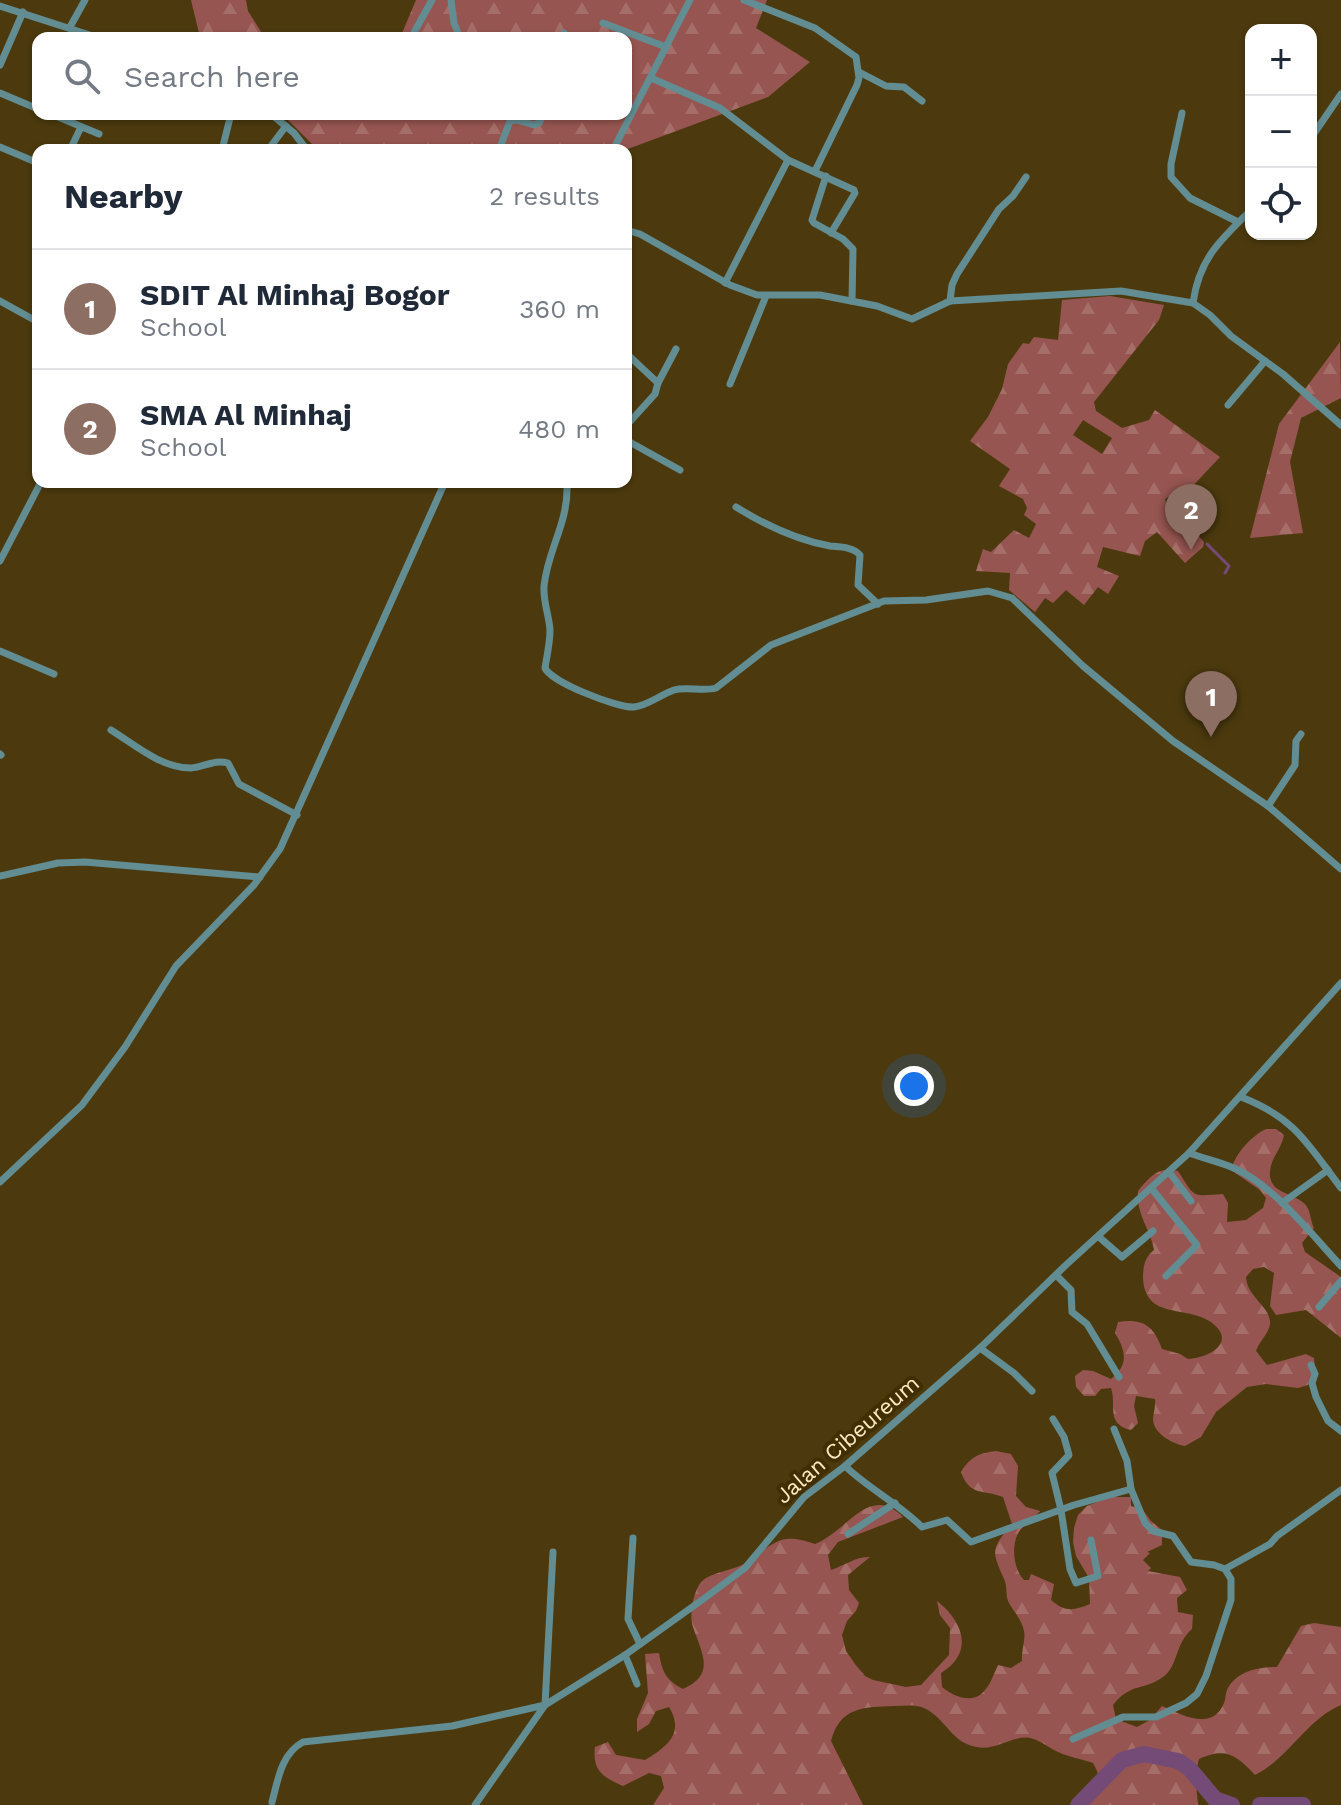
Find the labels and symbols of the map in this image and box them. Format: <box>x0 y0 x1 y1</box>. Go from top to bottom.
pin: 2 <box>1165 484 1217 550</box>
pin: 1 <box>1185 671 1237 737</box>
your location <box>894 1066 934 1106</box>
street label: Jalan Cibeureum <box>771 1370 924 1508</box>

